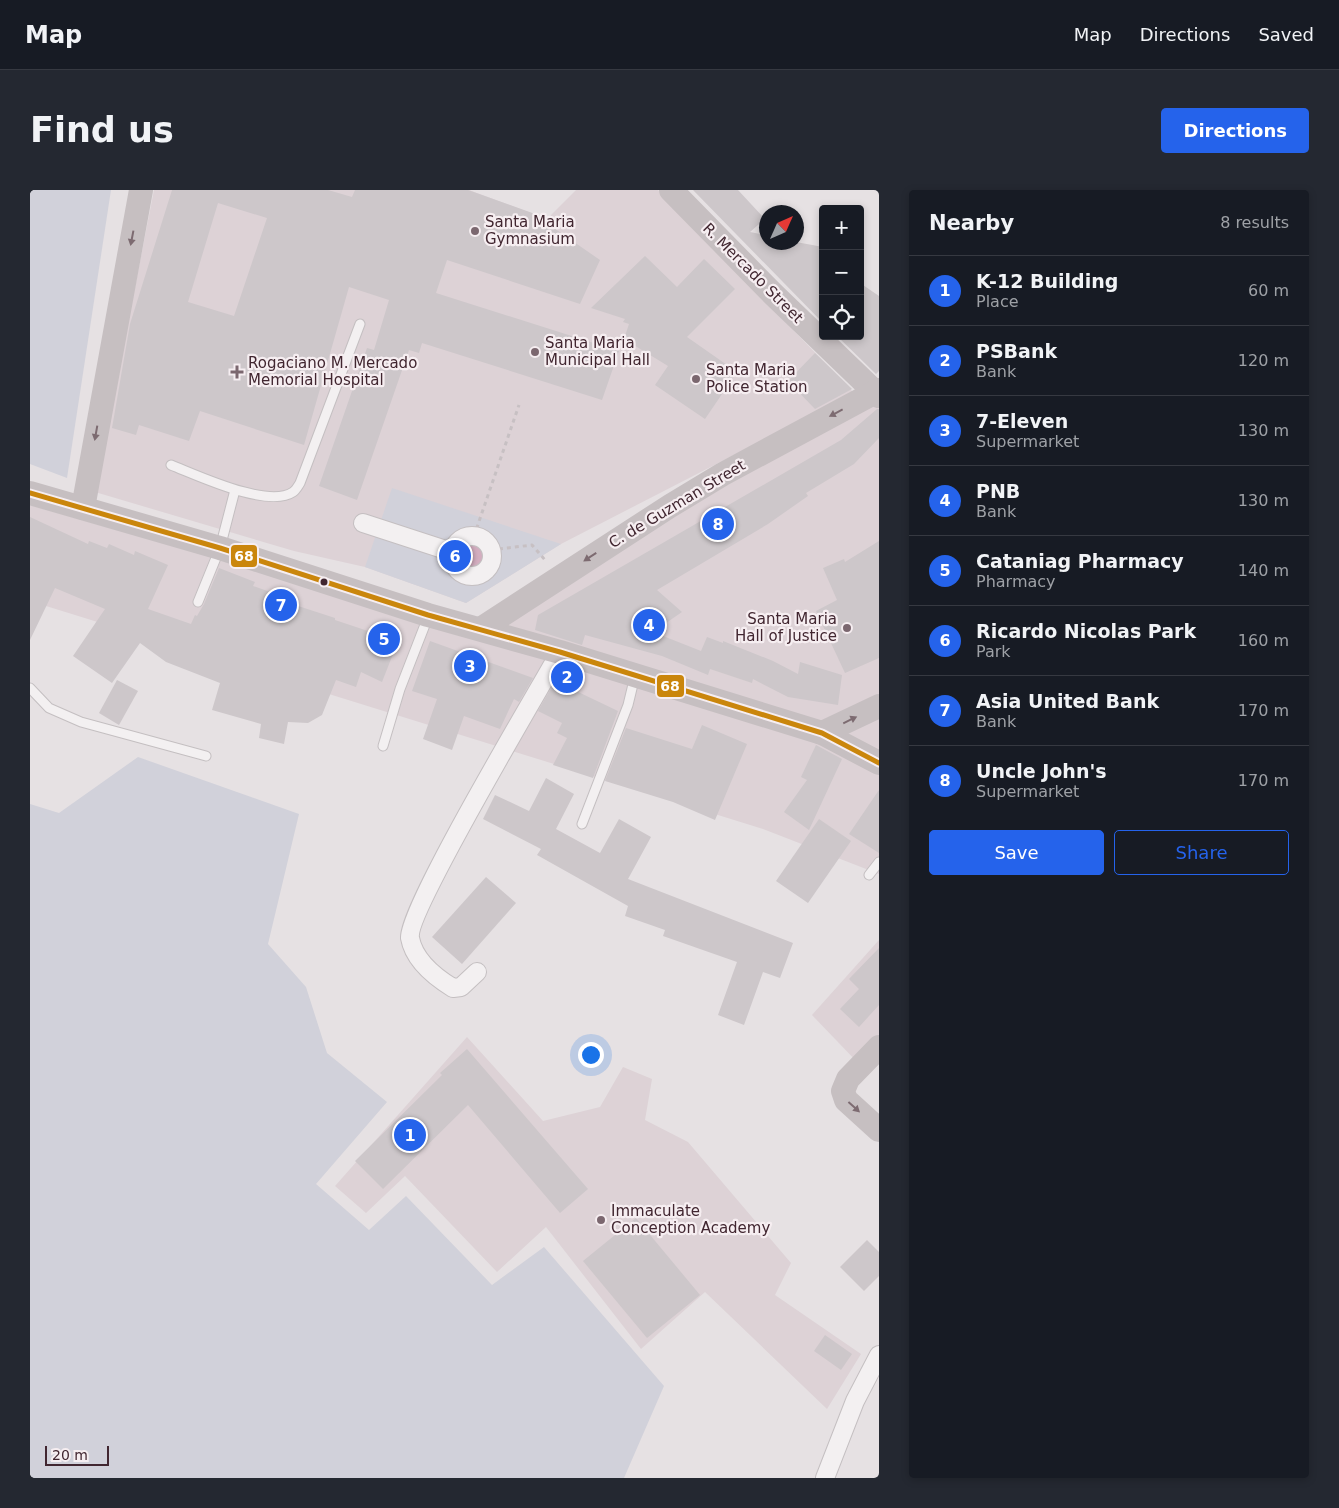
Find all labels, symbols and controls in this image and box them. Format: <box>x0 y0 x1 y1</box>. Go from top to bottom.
text: Map <box>25 21 82 49</box>
text: Map <box>1074 24 1112 45</box>
text: Directions <box>1140 24 1230 45</box>
text: Saved <box>1258 24 1314 45</box>
button: Directions <box>1161 108 1309 153</box>
text: Find us <box>30 110 174 150</box>
north arrow <box>759 205 804 250</box>
map controls <box>819 205 864 340</box>
button: + <box>819 205 864 250</box>
text: Nearby <box>929 211 1014 235</box>
place label: Santa Maria Gymnasium <box>485 213 575 248</box>
text: 8 results <box>1220 213 1289 232</box>
street label: R. Mercado Street <box>699 219 807 327</box>
marker: Santa Maria Gymnasium <box>469 225 481 237</box>
one-way arrow <box>127 230 135 246</box>
button: − <box>819 250 864 295</box>
text: K-12 Building <box>976 270 1118 292</box>
text: 1 <box>939 281 951 300</box>
text: 60 m <box>1248 281 1289 300</box>
text: Place <box>976 292 1019 311</box>
button: locate <box>819 295 864 340</box>
place label: Santa Maria Municipal Hall <box>545 334 650 369</box>
text: PSBank <box>976 340 1057 362</box>
marker: Santa Maria Municipal Hall <box>529 346 541 358</box>
text: 2 <box>939 351 951 370</box>
text: 120 m <box>1238 351 1289 370</box>
place label: Rogaciano M. Mercado Memorial Hospital <box>248 354 417 389</box>
place label: Santa Maria Police Station <box>706 361 808 396</box>
text: Bank <box>976 362 1016 381</box>
marker: Rogaciano M. Mercado Memorial Hospital <box>230 365 244 379</box>
marker: Santa Maria Police Station <box>690 373 702 385</box>
one-way arrow <box>829 409 843 417</box>
text: 7-Eleven <box>976 410 1068 432</box>
text: 3 <box>939 421 951 440</box>
text: 130 m <box>1238 421 1289 440</box>
one-way arrow <box>91 426 99 442</box>
text: Supermarket <box>976 432 1079 451</box>
street label: C. de Guzman Street <box>605 456 749 552</box>
text: PNB <box>976 480 1020 502</box>
text: 4 <box>939 491 951 510</box>
text: 130 m <box>1238 491 1289 510</box>
text: Bank <box>976 502 1016 521</box>
pin: 8 <box>702 505 734 543</box>
pin: 6 <box>439 537 471 575</box>
line badge: 68 <box>230 544 258 568</box>
text: 68 <box>234 548 254 564</box>
text: Cataniag Pharmacy <box>976 550 1184 572</box>
one-way arrow <box>584 553 597 562</box>
text: 5 <box>939 561 951 580</box>
text: 140 m <box>1238 561 1289 580</box>
text: Pharmacy <box>976 572 1056 591</box>
unlabelled marker <box>319 577 329 587</box>
pin: 7 <box>265 586 297 624</box>
pin: 4 <box>633 606 665 644</box>
place label: Santa Maria Hall of Justice <box>735 610 837 645</box>
pin: 5 <box>368 620 400 658</box>
text: Ricardo Nicolas Park <box>976 620 1196 642</box>
marker: Santa Maria Hall of Justice <box>841 622 853 634</box>
text: 6 <box>939 631 951 650</box>
text: 160 m <box>1238 631 1289 650</box>
text: Park <box>976 642 1011 661</box>
pin: 3 <box>454 647 486 685</box>
pin: 2 <box>551 658 583 696</box>
line badge: 68 <box>656 674 685 698</box>
text: 68 <box>660 678 680 694</box>
text: Asia United Bank <box>976 690 1159 712</box>
text: 7 <box>939 701 951 720</box>
text: 170 m <box>1238 701 1289 720</box>
text: Bank <box>976 712 1016 731</box>
one-way arrow <box>843 715 857 723</box>
text: Uncle John's <box>976 760 1107 782</box>
text: 8 <box>939 771 951 790</box>
text: 170 m <box>1238 771 1289 790</box>
text: Supermarket <box>976 782 1079 801</box>
button: Save <box>929 830 1104 875</box>
button: Share <box>1114 830 1289 875</box>
your location <box>578 1042 604 1068</box>
one-way arrow <box>848 1102 861 1113</box>
pin: 1 <box>394 1116 426 1154</box>
place label: Immaculate Conception Academy <box>611 1202 770 1237</box>
marker: Immaculate Conception Academy <box>595 1214 607 1226</box>
scale bar <box>45 1443 109 1466</box>
text: 20 m <box>52 1447 88 1463</box>

